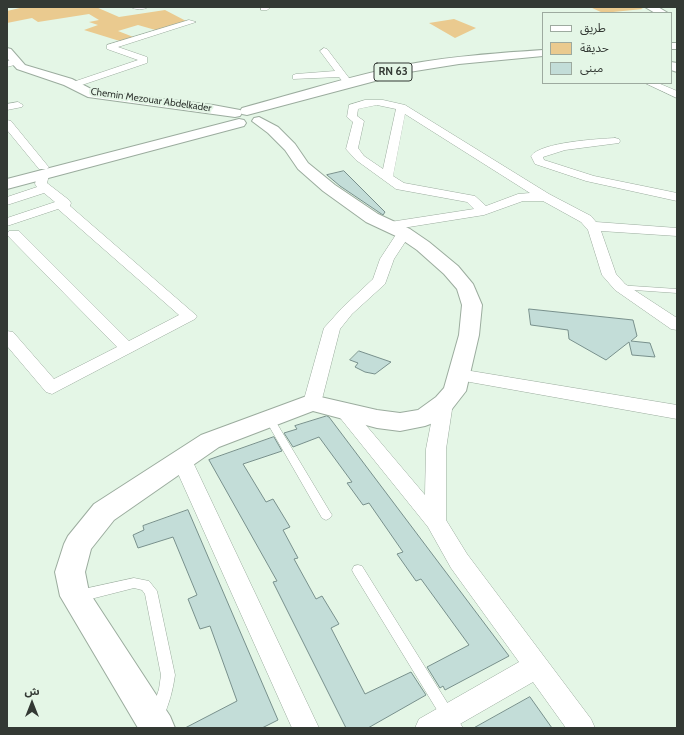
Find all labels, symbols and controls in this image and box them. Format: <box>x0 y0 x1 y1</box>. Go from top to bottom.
legend <box>542 12 672 84</box>
text: طريق <box>580 20 606 35</box>
text: حديقة <box>580 40 609 55</box>
text: مبنى <box>580 60 603 75</box>
road number: RN 63 <box>374 63 412 81</box>
street label: Chemin Mezouar Abdelkader <box>90 86 212 114</box>
north arrow <box>12 683 52 723</box>
text: ش <box>24 684 40 698</box>

